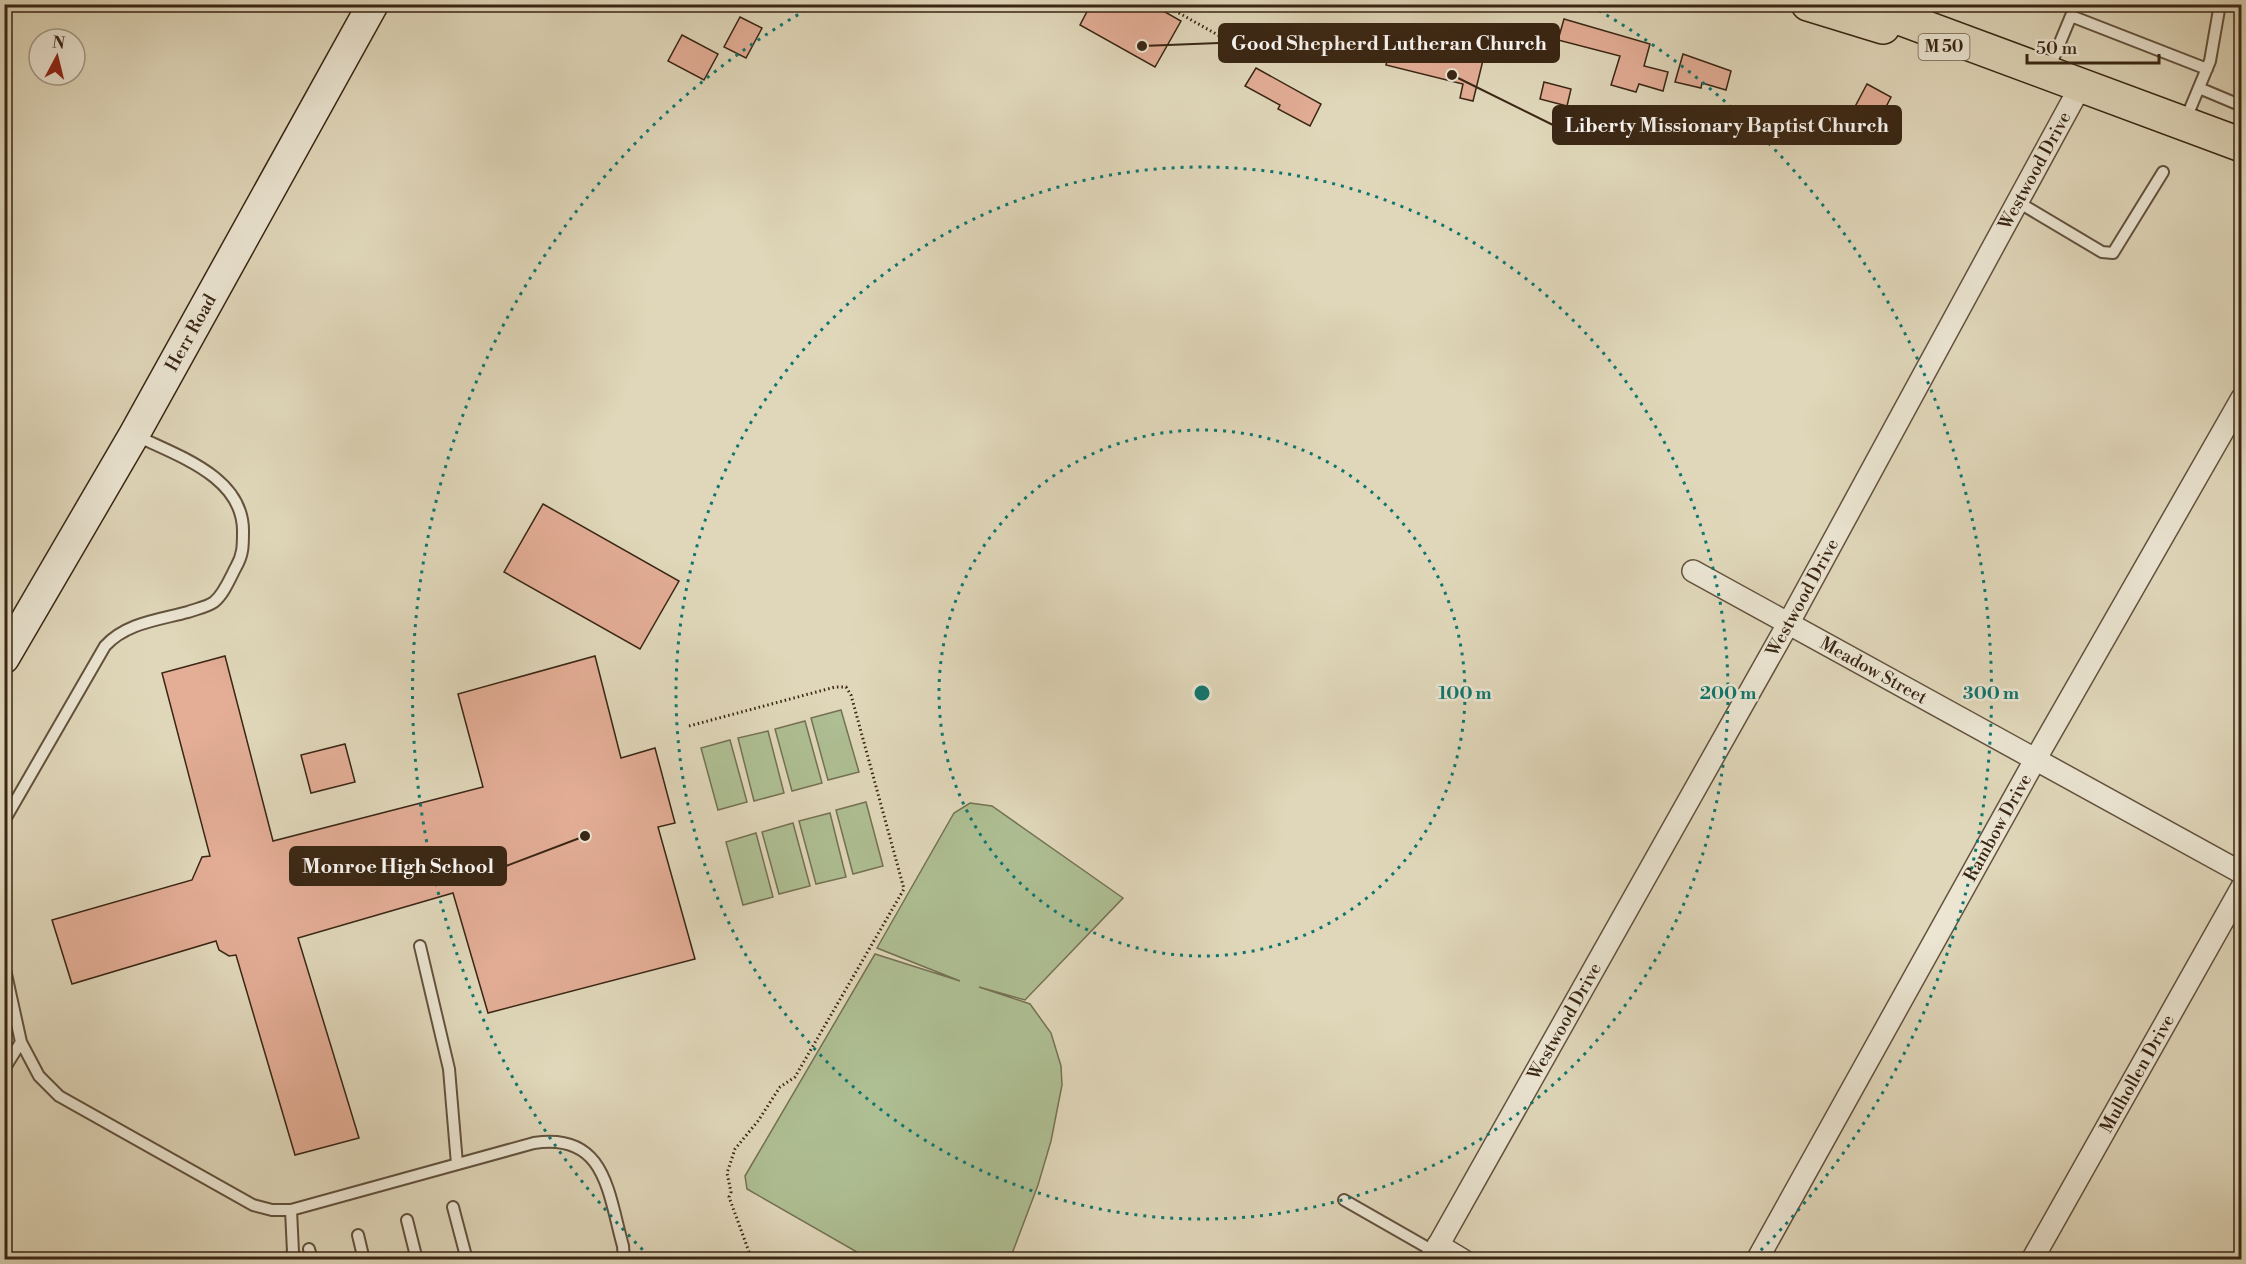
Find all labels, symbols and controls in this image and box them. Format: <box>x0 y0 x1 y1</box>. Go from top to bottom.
callout: Good Shepherd Lutheran Church <box>1219 24 1559 62</box>
north arrow <box>27 27 87 87</box>
scale bar <box>2027 27 2159 65</box>
text: N <box>51 32 67 54</box>
text: Good Shepherd Lutheran Church <box>1231 32 1548 57</box>
road number: M 50 <box>1918 34 1970 60</box>
text: 50 m <box>2036 37 2078 60</box>
callout: Liberty Missionary Baptist Church <box>1553 106 1901 144</box>
street label: Westwood Drive <box>1993 108 2076 234</box>
text: Liberty Missionary Baptist Church <box>1565 114 1890 139</box>
street label: Herr Road <box>160 289 222 375</box>
street label: Westwood Drive <box>1760 534 1844 661</box>
street label: Meadow Street <box>1816 631 1932 709</box>
text: 100 m <box>1438 682 1492 705</box>
text: 200 m <box>1700 682 1757 705</box>
text: 300 m <box>1963 682 2020 705</box>
centre of rings <box>1192 683 1212 703</box>
street label: Rambow Drive <box>1958 769 2037 885</box>
callout: Monroe High School <box>290 847 506 885</box>
text: Monroe High School <box>302 855 495 880</box>
street label: Westwood Drive <box>1522 959 1607 1085</box>
street label: Mulhollen Drive <box>2094 1010 2179 1137</box>

